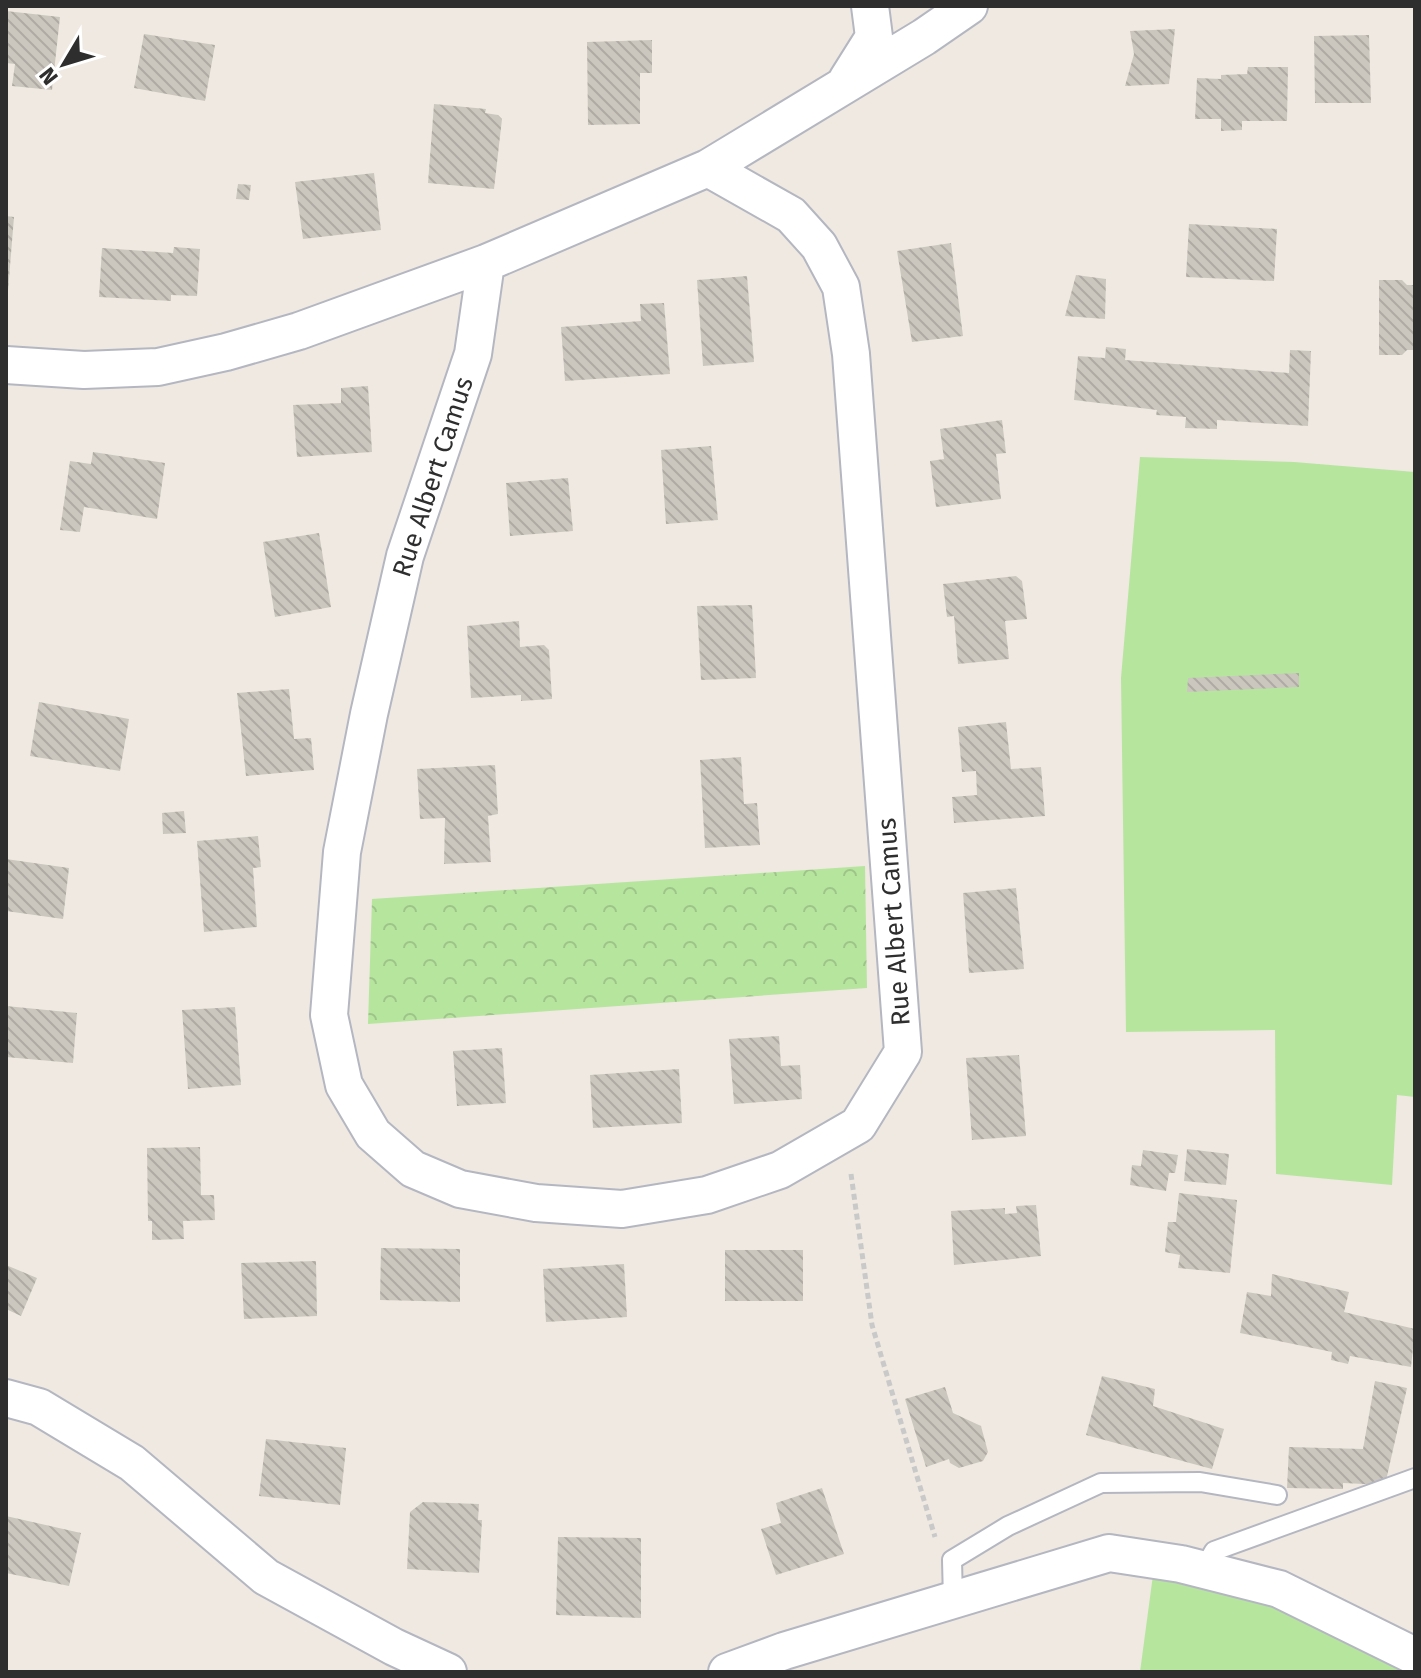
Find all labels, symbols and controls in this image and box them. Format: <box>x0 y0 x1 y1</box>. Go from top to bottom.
north arrow <box>24 24 104 104</box>
text: N <box>34 62 64 90</box>
street label: Rue Albert Camus <box>386 373 480 581</box>
street label: Rue Albert Camus <box>871 817 917 1027</box>

